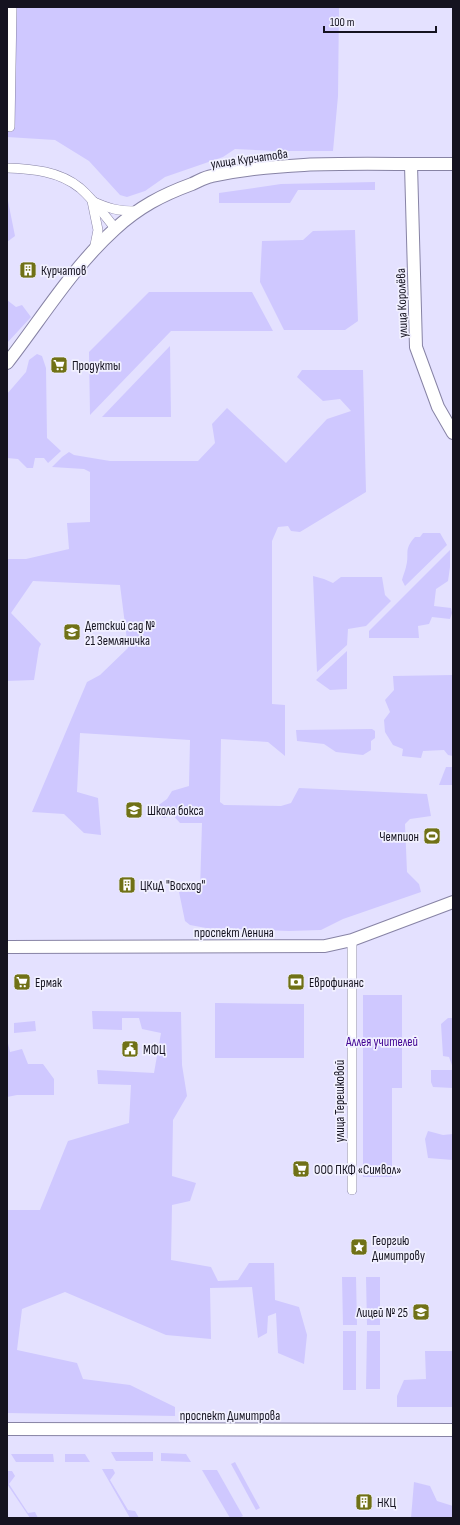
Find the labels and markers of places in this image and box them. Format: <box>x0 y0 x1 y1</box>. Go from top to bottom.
building icon: Курчатов <box>18 260 38 280</box>
place label: Курчатов <box>41 263 86 279</box>
supermarket icon: Продукты <box>49 355 69 375</box>
place label: Продукты <box>72 358 120 374</box>
place label: Детский сад № 21 Земляничка <box>85 618 155 649</box>
school or university icon: Детский сад № 21 Земляничка <box>62 622 82 642</box>
school or university icon: Школа бокса <box>124 800 144 820</box>
place label: Школа бокса <box>147 803 204 819</box>
sports icon: Чемпион <box>422 826 442 846</box>
place label: Чемпион <box>379 829 419 845</box>
building icon: ЦКиД "Восход" <box>117 875 137 895</box>
place label: ЦКиД "Восход" <box>140 878 206 894</box>
supermarket icon: Ермак <box>12 972 32 992</box>
bank icon: Еврофинанс <box>286 972 306 992</box>
place label: Ермак <box>35 975 62 991</box>
place label: Еврофинанс <box>309 975 364 991</box>
public building icon: МФЦ <box>120 1039 140 1059</box>
place label: МФЦ <box>143 1042 166 1058</box>
supermarket icon: ООО ПКФ «Символ» <box>291 1159 311 1179</box>
place label: ООО ПКФ «Символ» <box>314 1162 402 1178</box>
place label: Георгию Димитрову <box>372 1233 425 1264</box>
place icon: Георгию Димитрову <box>349 1237 369 1257</box>
school or university icon: Лицей № 25 <box>411 1302 431 1322</box>
place label: Лицей № 25 <box>355 1305 408 1321</box>
building icon: НКЦ <box>354 1492 374 1512</box>
place label: НКЦ <box>377 1495 396 1511</box>

